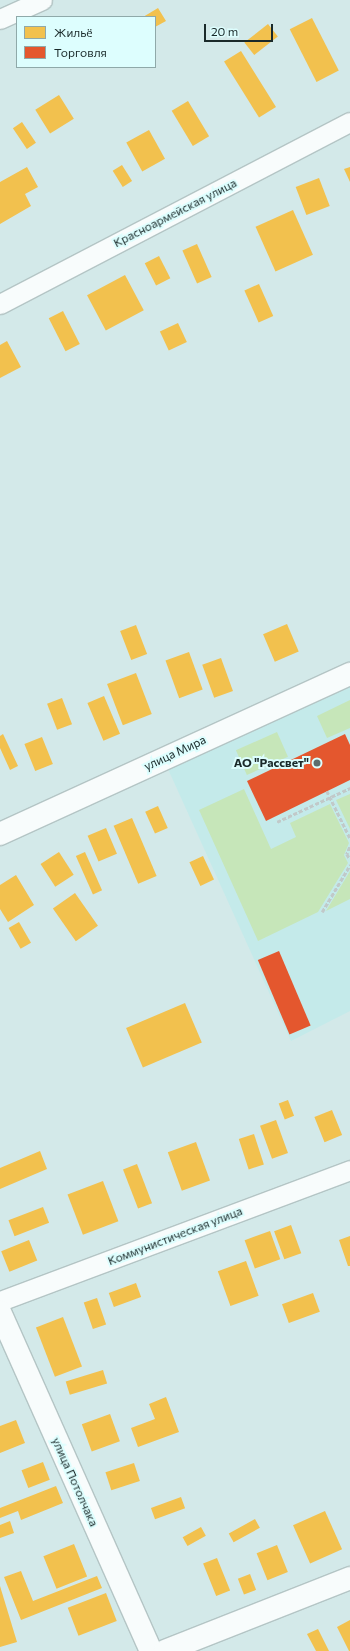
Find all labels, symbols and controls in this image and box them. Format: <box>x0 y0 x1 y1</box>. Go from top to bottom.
legend <box>16 16 156 68</box>
scale bar <box>206 16 275 42</box>
text: 20 m <box>211 24 238 38</box>
text: Жильё <box>54 25 93 39</box>
text: Торговля <box>54 45 107 59</box>
street label: Красноармейская улица <box>111 176 239 250</box>
street label: улица Мира <box>142 732 208 774</box>
place label: АО "Рассвет" <box>234 756 309 770</box>
marker: АО "Рассвет" <box>312 758 322 768</box>
street label: Коммунистическая улица <box>106 1204 244 1268</box>
street label: улица Потолчака <box>49 1435 101 1529</box>

